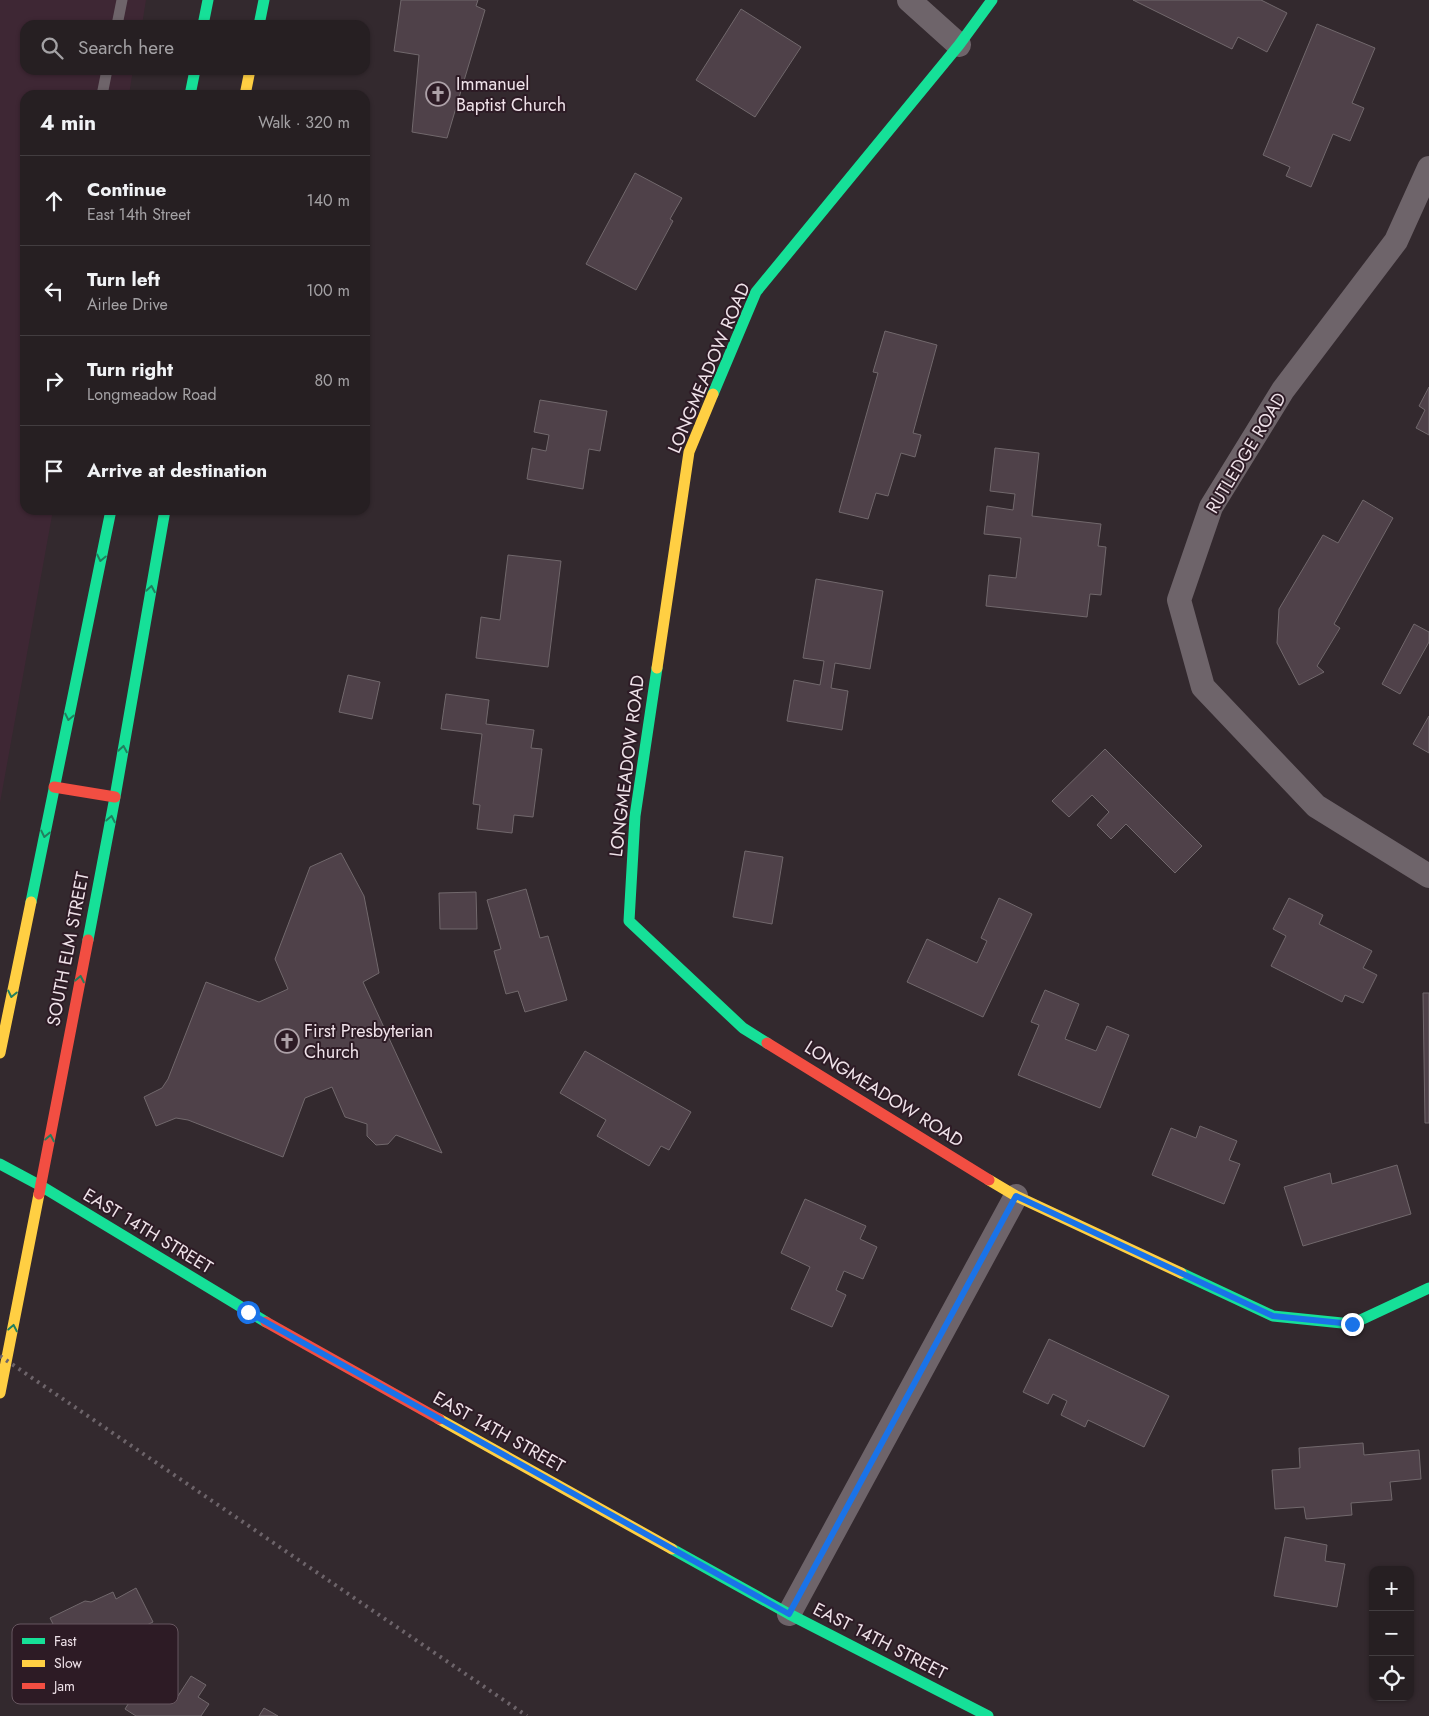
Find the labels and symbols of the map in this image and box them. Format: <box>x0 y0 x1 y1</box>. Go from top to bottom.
place label: Immanuel Baptist Church <box>456 71 566 118</box>
church icon: Immanuel Baptist Church <box>425 81 451 107</box>
street label: LONGMEADOW ROAD <box>661 279 757 457</box>
street label: RUTLEDGE ROAD <box>1200 388 1292 518</box>
one-way arrow <box>97 553 107 562</box>
one-way arrow <box>145 585 155 593</box>
street label: LONGMEADOW ROAD <box>603 674 651 858</box>
one-way arrow <box>64 712 74 721</box>
one-way arrow <box>118 745 128 754</box>
one-way arrow <box>105 815 115 823</box>
one-way arrow <box>40 830 50 839</box>
street label: SOUTH ELM STREET <box>40 869 96 1028</box>
one-way arrow <box>75 974 85 983</box>
one-way arrow <box>7 989 18 998</box>
place label: First Presbyterian Church <box>304 1018 433 1065</box>
church icon: First Presbyterian Church <box>274 1028 300 1054</box>
street label: LONGMEADOW ROAD <box>799 1034 969 1154</box>
one-way arrow <box>45 1134 55 1143</box>
street label: EAST 14TH STREET <box>78 1182 218 1280</box>
route start <box>237 1301 260 1324</box>
route end <box>1341 1313 1364 1336</box>
one-way arrow <box>7 1323 17 1332</box>
street label: EAST 14TH STREET <box>428 1385 570 1479</box>
street label: EAST 14TH STREET <box>809 1596 952 1686</box>
legend <box>12 1624 178 1704</box>
text: Fast <box>54 1631 77 1651</box>
text: Slow <box>54 1653 82 1673</box>
text: Jam <box>52 1676 75 1696</box>

